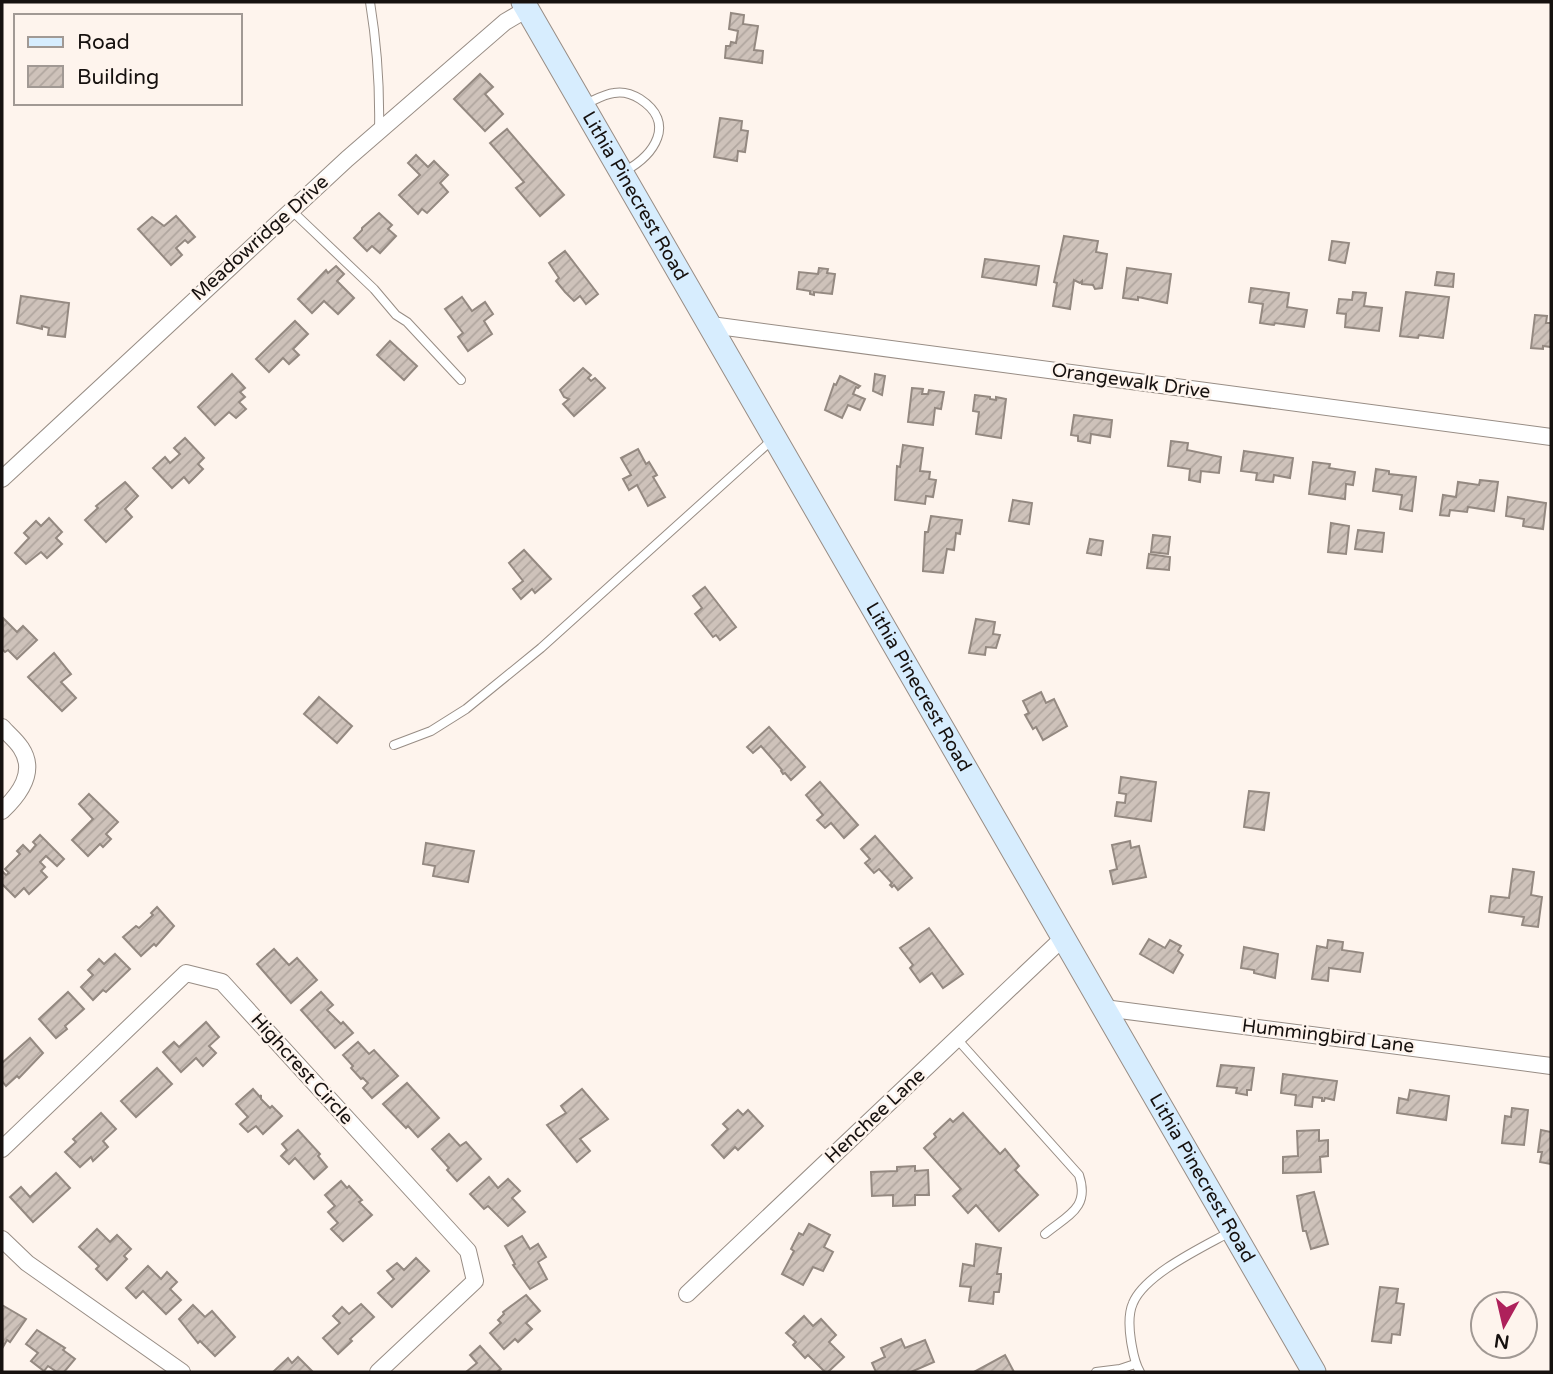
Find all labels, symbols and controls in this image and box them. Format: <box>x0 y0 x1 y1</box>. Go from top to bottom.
legend <box>14 14 242 105</box>
text: Road <box>77 30 130 55</box>
text: Building <box>77 65 159 90</box>
street label: Lithia Pinecrest Road <box>578 108 692 284</box>
street label: Meadowridge Drive <box>187 171 333 305</box>
street label: Orangewalk Drive <box>1050 359 1212 403</box>
street label: Lithia Pinecrest Road <box>861 599 976 775</box>
street label: Highcrest Circle <box>246 1009 358 1129</box>
street label: Hummingbird Lane <box>1241 1015 1415 1057</box>
street label: Henchee Lane <box>821 1064 929 1168</box>
street label: Lithia Pinecrest Road <box>1145 1090 1259 1266</box>
north arrow <box>1469 1290 1539 1360</box>
text: N <box>1493 1329 1511 1353</box>

